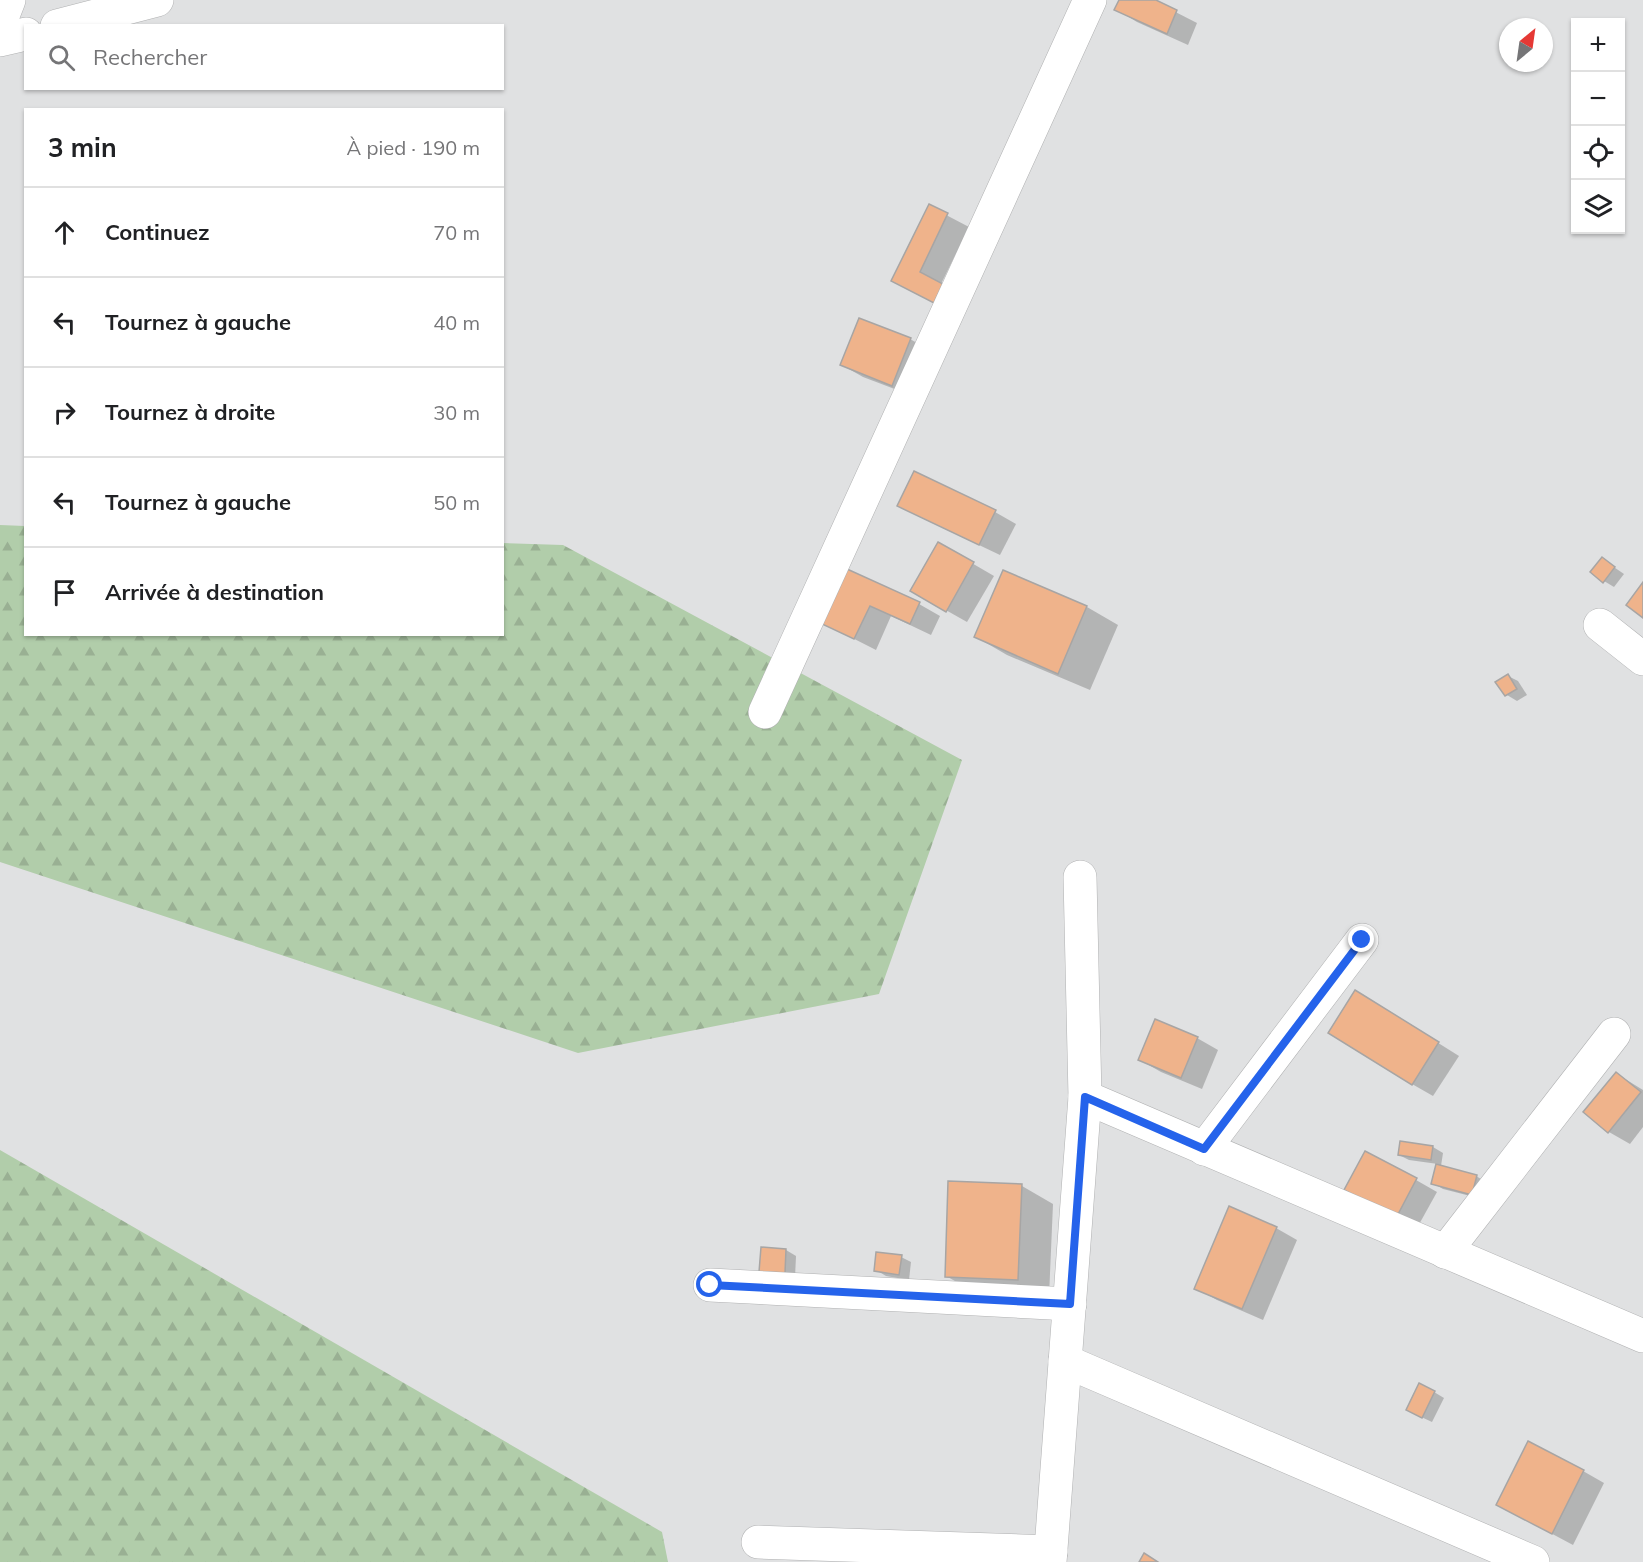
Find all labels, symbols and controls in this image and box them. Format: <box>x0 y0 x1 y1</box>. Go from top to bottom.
north arrow <box>1499 18 1553 72</box>
map controls <box>1571 18 1625 234</box>
button: + <box>1571 18 1625 72</box>
search box <box>24 24 504 90</box>
icon: search <box>45 41 78 74</box>
text: Rechercher <box>93 43 207 71</box>
button: − <box>1571 72 1625 126</box>
button: locate <box>1571 126 1625 180</box>
text: 3 min <box>48 131 117 164</box>
text: À pied · 190 m <box>347 135 480 160</box>
button: layers <box>1571 180 1625 234</box>
icon: ahead <box>48 216 81 249</box>
text: Continuez <box>105 218 210 246</box>
text: 70 m <box>433 220 480 245</box>
icon: left <box>48 306 81 339</box>
text: Tournez à gauche <box>105 308 291 336</box>
text: 40 m <box>433 310 480 335</box>
icon: right <box>48 396 81 429</box>
text: Tournez à droite <box>105 398 275 426</box>
text: 30 m <box>433 400 480 425</box>
icon: left <box>48 486 81 519</box>
text: Tournez à gauche <box>105 488 291 516</box>
text: 50 m <box>433 490 480 515</box>
icon: arrive <box>48 576 81 609</box>
text: Arrivée à destination <box>105 578 324 606</box>
route end <box>1348 926 1374 952</box>
route start <box>696 1271 722 1297</box>

